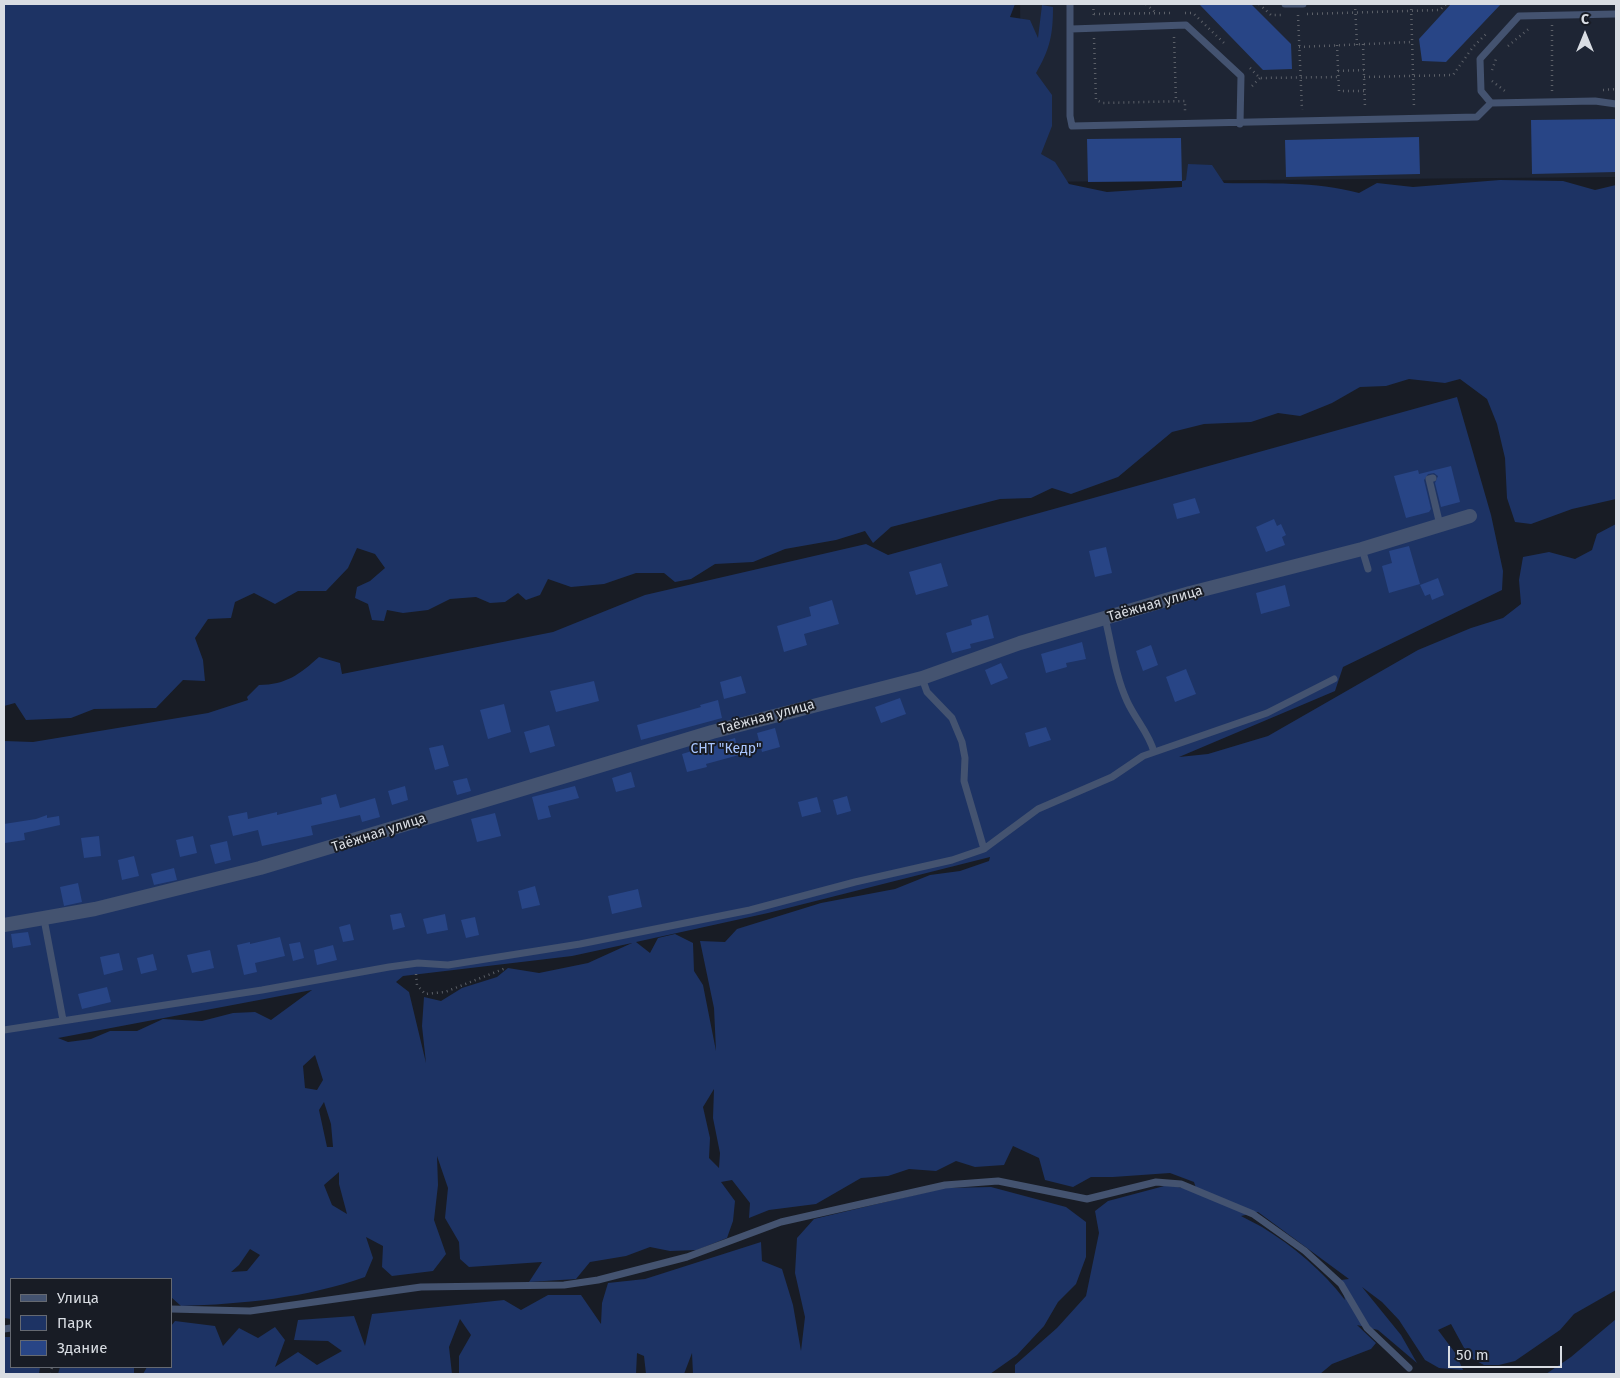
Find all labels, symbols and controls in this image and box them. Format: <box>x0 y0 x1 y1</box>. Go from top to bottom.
north arrow <box>1560 10 1610 60</box>
text: С <box>1581 11 1589 28</box>
street label: Таёжная улица <box>1106 582 1204 626</box>
street label: Таёжная улица <box>717 696 817 738</box>
park label: СНТ "Кедр" <box>690 741 762 757</box>
street label: Таёжная улица <box>330 810 428 856</box>
legend <box>10 1278 172 1368</box>
text: Улица <box>57 1289 99 1307</box>
text: Парк <box>57 1314 92 1332</box>
scale bar <box>1450 1336 1564 1368</box>
text: Здание <box>57 1339 107 1357</box>
text: 50 m <box>1456 1346 1489 1364</box>

